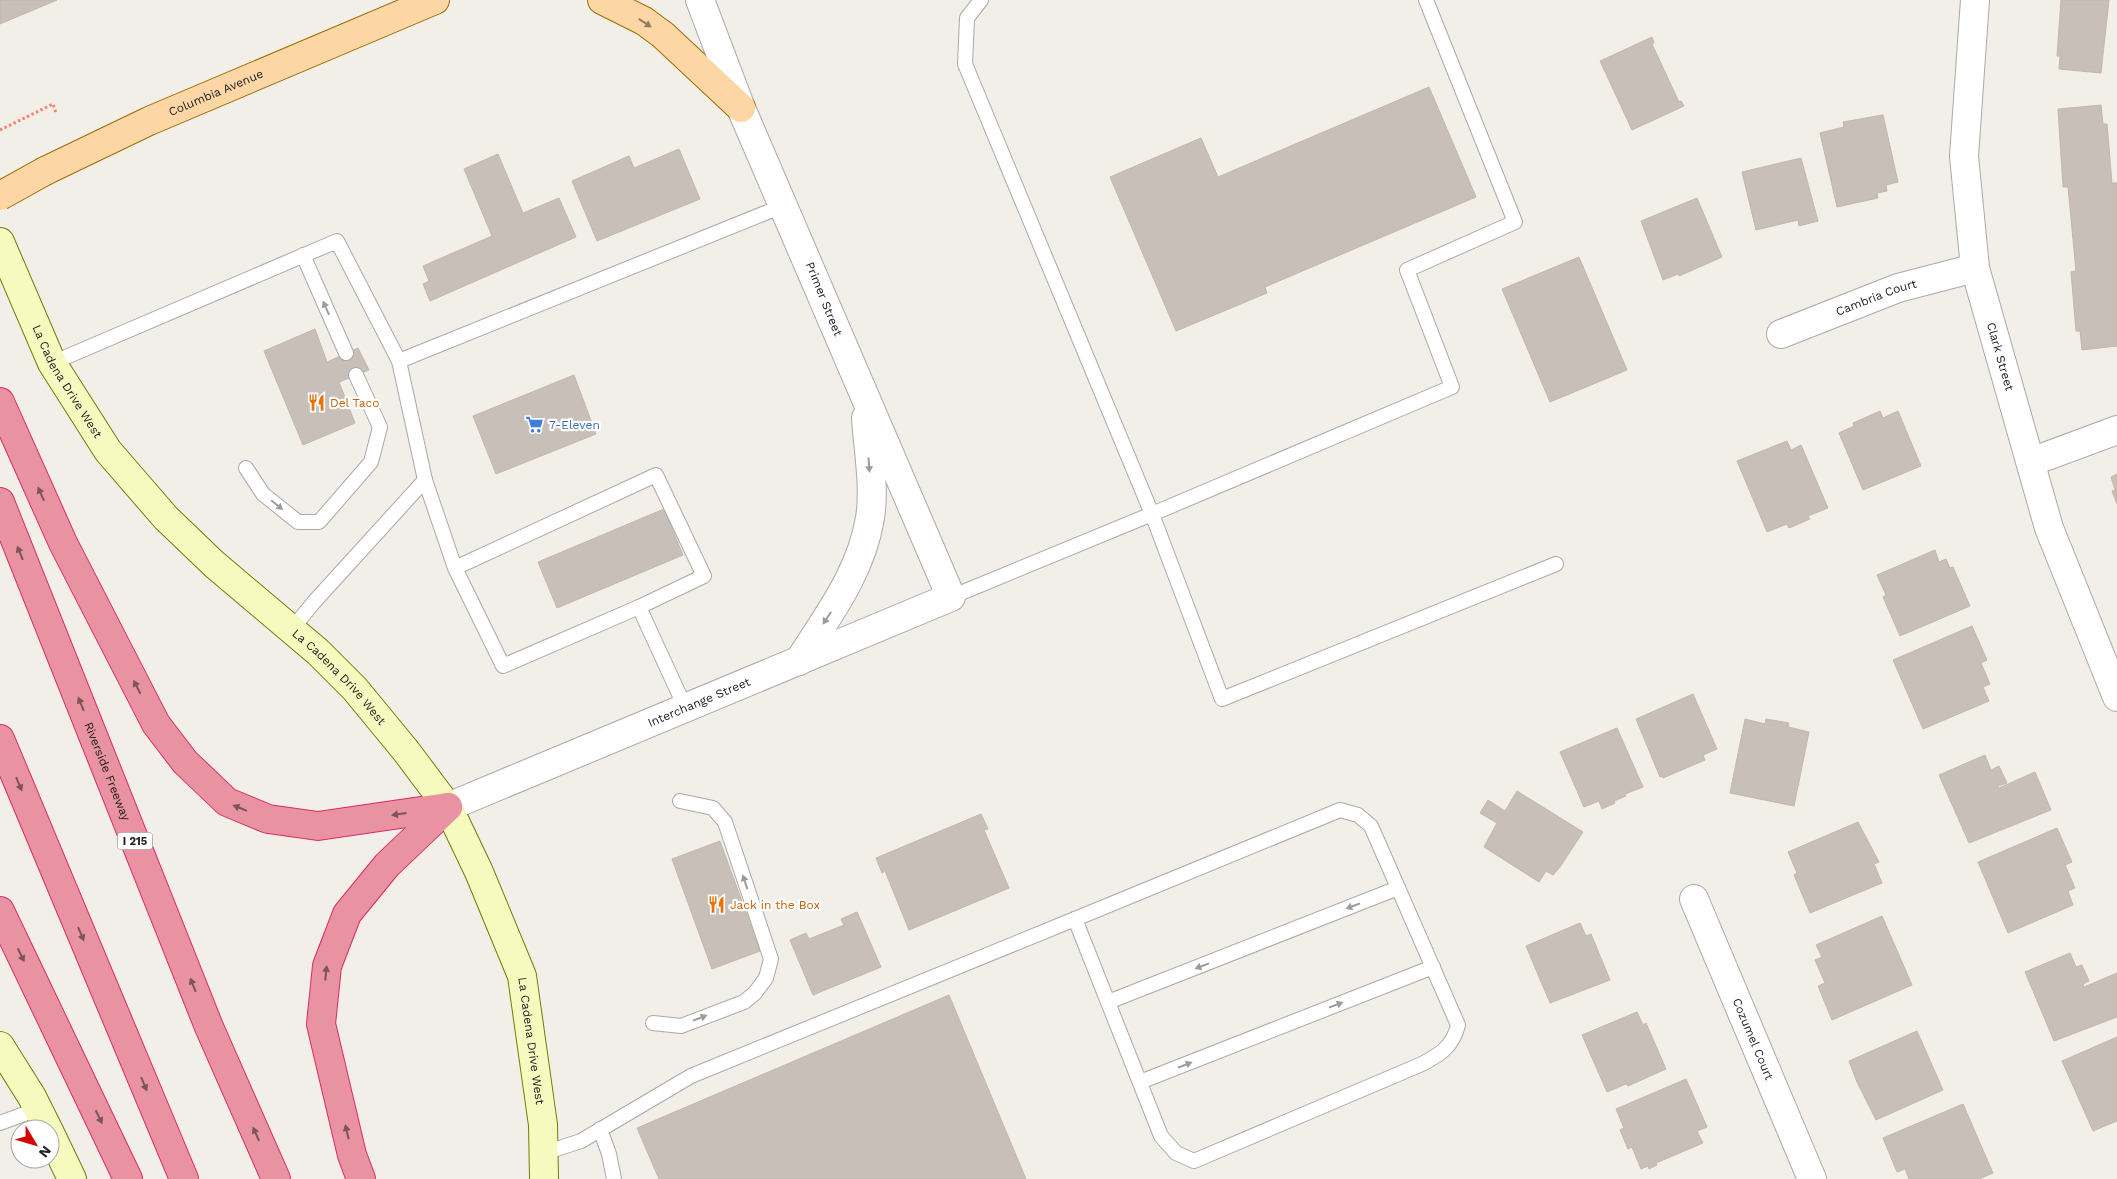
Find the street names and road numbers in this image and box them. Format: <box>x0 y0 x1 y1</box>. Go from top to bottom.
street label: Columbia Avenue <box>166 66 265 119</box>
street label: Primer Street <box>803 260 845 338</box>
street label: Cambria Court <box>1834 276 1918 319</box>
street label: Clark Street <box>1984 321 2017 392</box>
street label: La Cadena Drive West <box>29 323 105 441</box>
street label: La Cadena Drive West <box>289 626 389 728</box>
street label: Interchange Street <box>646 675 752 730</box>
street label: Riverside Freeway <box>81 720 133 823</box>
road number: I 215 <box>118 832 152 849</box>
street label: La Cadena Drive West <box>515 976 547 1105</box>
street label: Cozumel Court <box>1730 996 1776 1082</box>

